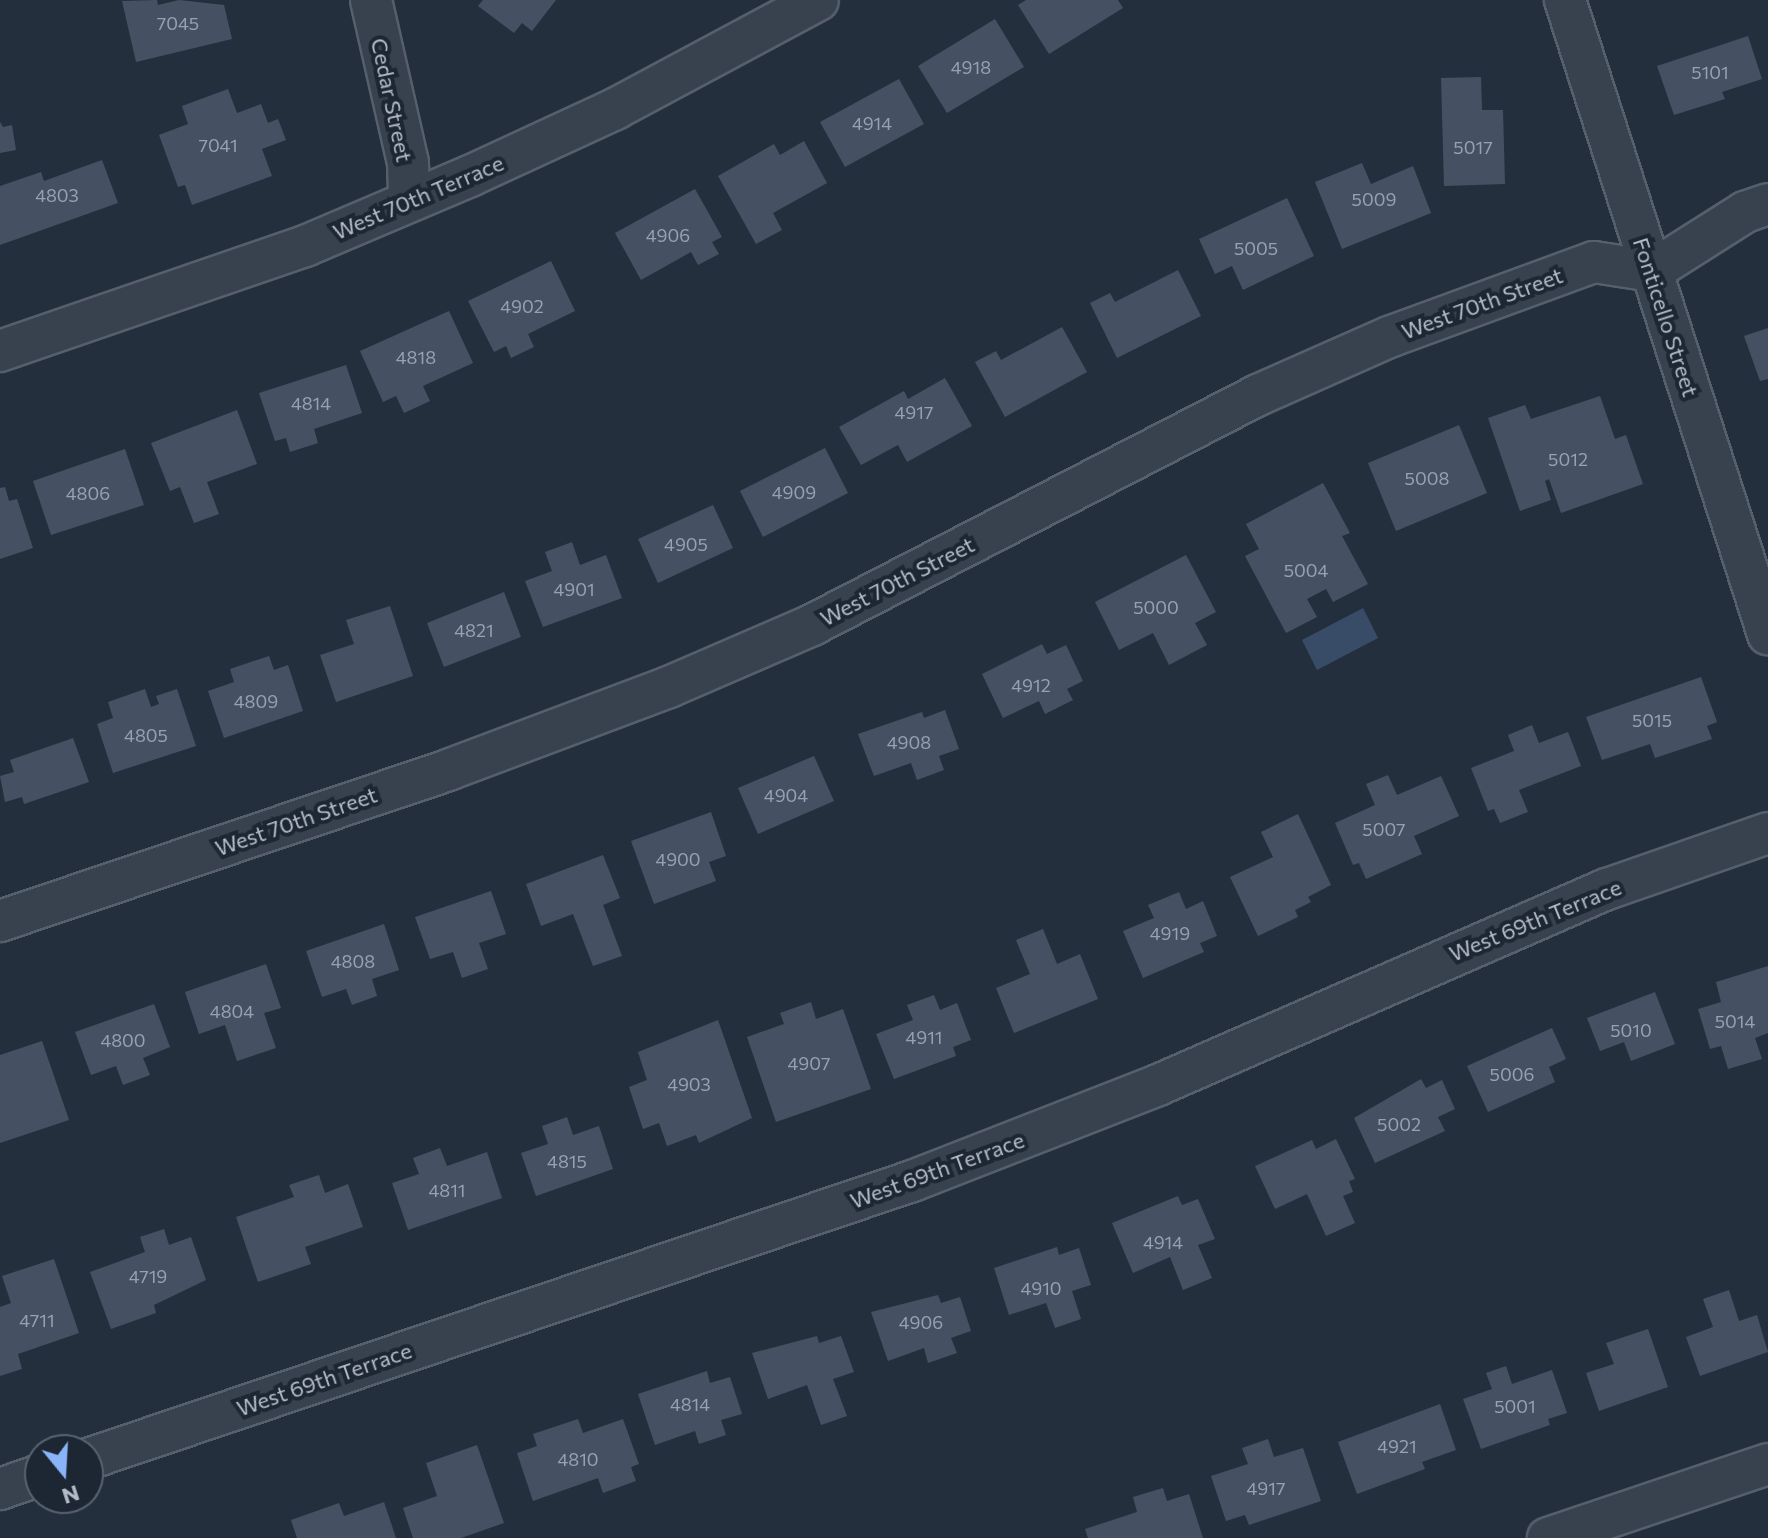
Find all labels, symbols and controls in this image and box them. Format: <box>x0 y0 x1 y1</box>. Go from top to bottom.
house number: 7045 <box>157 12 199 34</box>
street label: Cedar Street <box>366 36 418 164</box>
house number: 4918 <box>951 56 991 78</box>
house number: 5101 <box>1691 61 1729 83</box>
house number: 4914 <box>852 112 892 134</box>
house number: 7041 <box>198 134 238 156</box>
house number: 5017 <box>1453 136 1493 158</box>
street label: West 70th Terrace <box>329 149 507 245</box>
house number: 4803 <box>35 184 79 206</box>
house number: 5009 <box>1352 188 1396 210</box>
house number: 4906 <box>646 224 690 246</box>
street label: Fonticello Street <box>1628 234 1704 400</box>
house number: 5005 <box>1234 237 1278 259</box>
street label: West 70th Street <box>1398 262 1566 344</box>
house number: 4902 <box>500 295 544 317</box>
house number: 4818 <box>396 346 436 368</box>
house number: 4814 <box>291 392 331 414</box>
house number: 4917 <box>895 401 933 423</box>
house number: 5012 <box>1548 448 1588 470</box>
house number: 5008 <box>1405 467 1449 489</box>
house number: 4909 <box>772 481 816 503</box>
house number: 4806 <box>66 482 110 504</box>
street label: West 70th Street <box>815 531 979 631</box>
house number: 4905 <box>664 533 708 555</box>
house number: 5004 <box>1284 559 1328 581</box>
house number: 4901 <box>553 578 595 600</box>
house number: 5000 <box>1133 596 1179 618</box>
house number: 4821 <box>454 619 494 641</box>
house number: 4912 <box>1011 674 1051 696</box>
house number: 4809 <box>234 690 278 712</box>
house number: 5015 <box>1632 709 1672 731</box>
house number: 4805 <box>124 724 168 746</box>
house number: 4908 <box>887 731 931 753</box>
street label: West 70th Street <box>212 781 380 861</box>
house number: 4904 <box>764 784 808 806</box>
house number: 5007 <box>1362 818 1406 840</box>
house number: 4900 <box>655 848 701 870</box>
street label: West 69th Terrace <box>1445 873 1625 967</box>
house number: 4919 <box>1150 922 1190 944</box>
house number: 4808 <box>331 950 375 972</box>
house number: 4804 <box>210 1000 254 1022</box>
house number: 5014 <box>1715 1010 1755 1032</box>
house number: 5010 <box>1610 1019 1652 1041</box>
house number: 4911 <box>905 1026 943 1048</box>
house number: 4800 <box>100 1029 146 1051</box>
house number: 4907 <box>788 1052 830 1074</box>
house number: 5006 <box>1490 1063 1534 1085</box>
house number: 4903 <box>667 1073 711 1095</box>
house number: 5002 <box>1377 1113 1421 1135</box>
street label: West 69th Terrace <box>846 1126 1028 1214</box>
house number: 4815 <box>547 1150 587 1172</box>
house number: 4811 <box>428 1179 466 1201</box>
house number: 4914 <box>1143 1231 1183 1253</box>
house number: 4719 <box>129 1265 167 1287</box>
house number: 4910 <box>1020 1277 1062 1299</box>
house number: 4711 <box>19 1309 55 1331</box>
house number: 4906 <box>899 1311 943 1333</box>
street label: West 69th Terrace <box>233 1337 415 1421</box>
house number: 4814 <box>670 1393 710 1415</box>
house number: 5001 <box>1494 1395 1536 1417</box>
north arrow <box>24 1434 104 1514</box>
house number: 4921 <box>1377 1435 1417 1457</box>
house number: 4810 <box>557 1448 599 1470</box>
house number: 4917 <box>1247 1477 1285 1499</box>
text: N <box>59 1480 83 1511</box>

